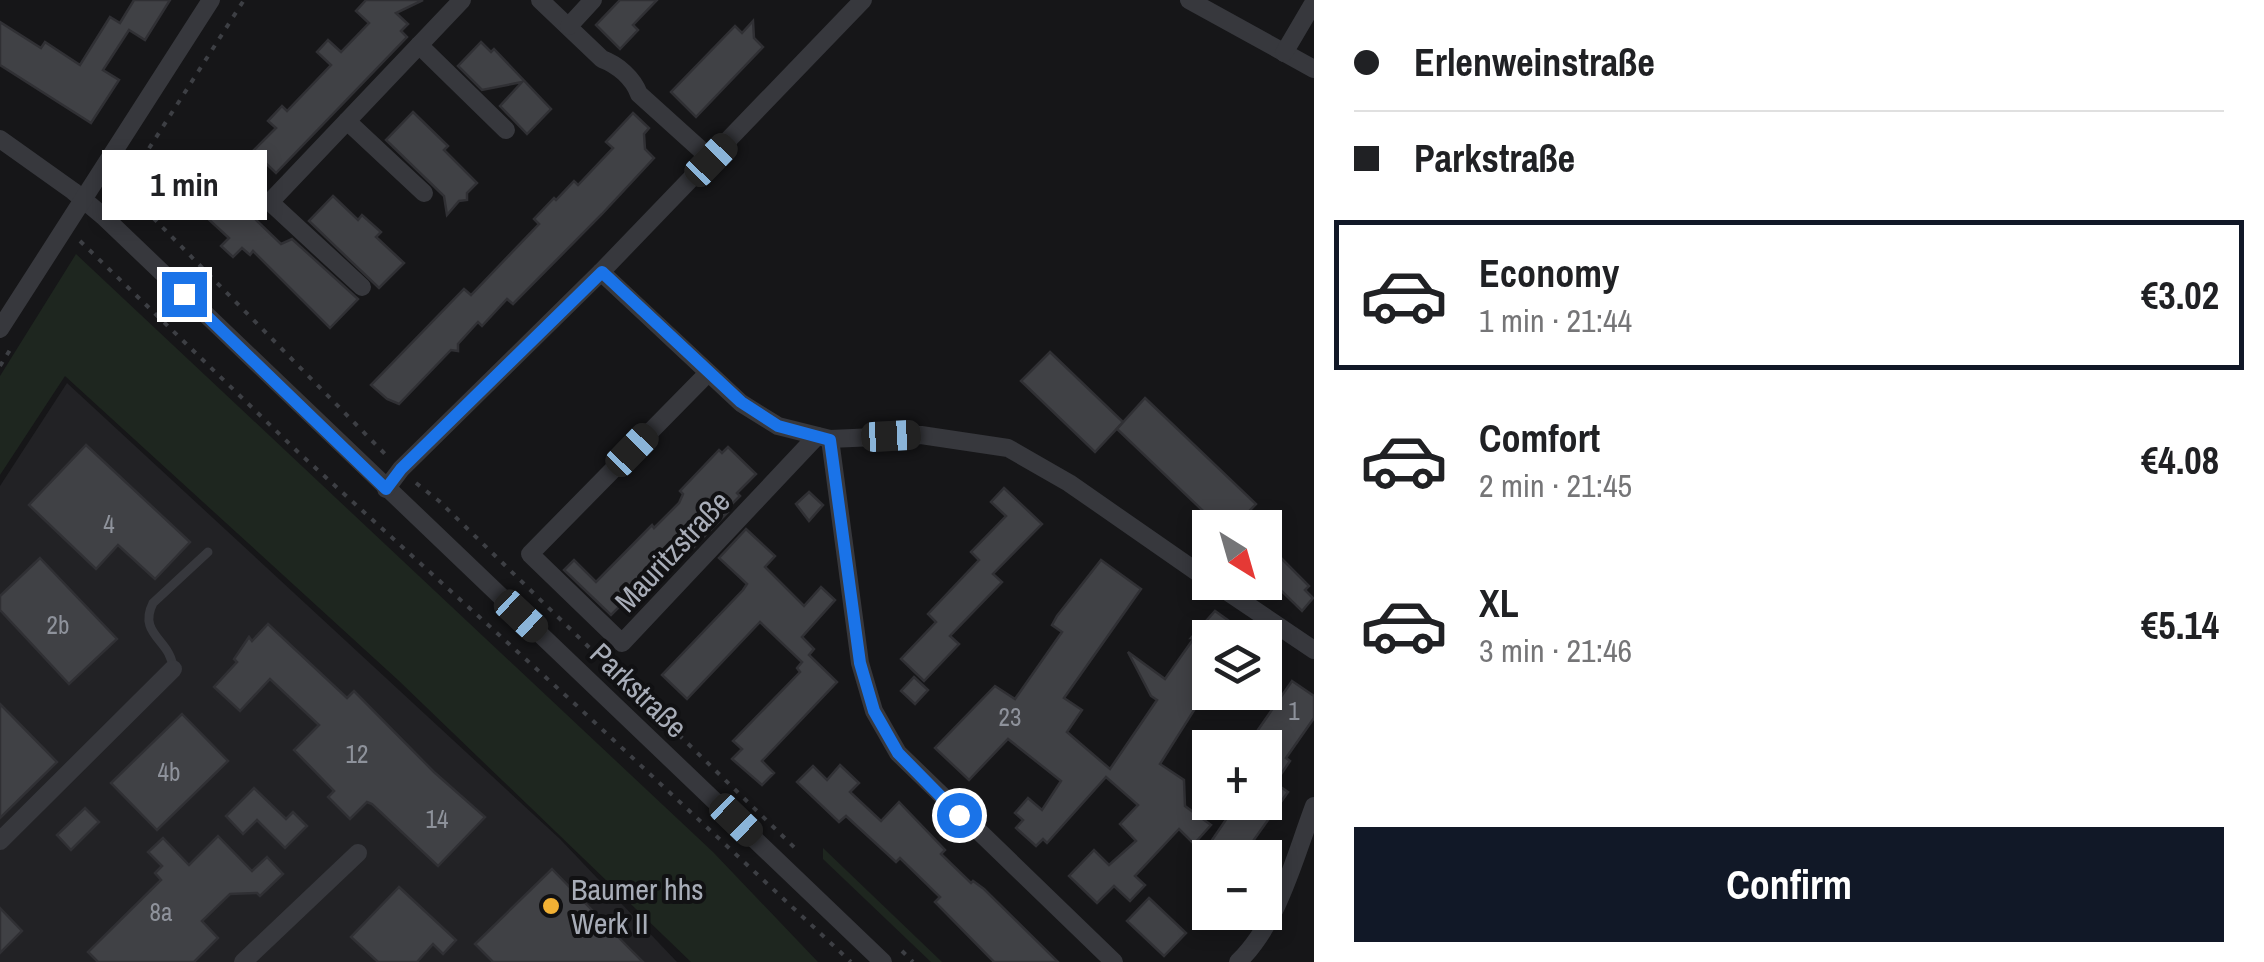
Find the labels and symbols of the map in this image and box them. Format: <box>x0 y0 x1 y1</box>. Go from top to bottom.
car <box>679 128 743 192</box>
callout: 1 min <box>101 149 266 219</box>
route end <box>162 272 207 317</box>
car <box>600 418 664 482</box>
car <box>860 419 922 453</box>
street label: Mauritzstraße <box>606 482 738 620</box>
house number: 4 <box>103 507 115 541</box>
north arrow <box>1192 510 1282 600</box>
car <box>489 585 553 647</box>
house number: 2b <box>47 608 69 642</box>
street label: Parkstraße <box>582 634 696 746</box>
house number: 1 <box>1288 694 1300 728</box>
house number: 23 <box>999 700 1021 734</box>
house number: 12 <box>346 737 368 771</box>
house number: 4b <box>158 755 180 789</box>
car <box>704 788 768 852</box>
route start <box>937 793 982 838</box>
house number: 14 <box>426 802 448 836</box>
place label: Baumer hhs Werk II <box>571 869 704 943</box>
house number: 8a <box>150 895 173 929</box>
marker: Baumer hhs Werk II <box>540 895 562 917</box>

